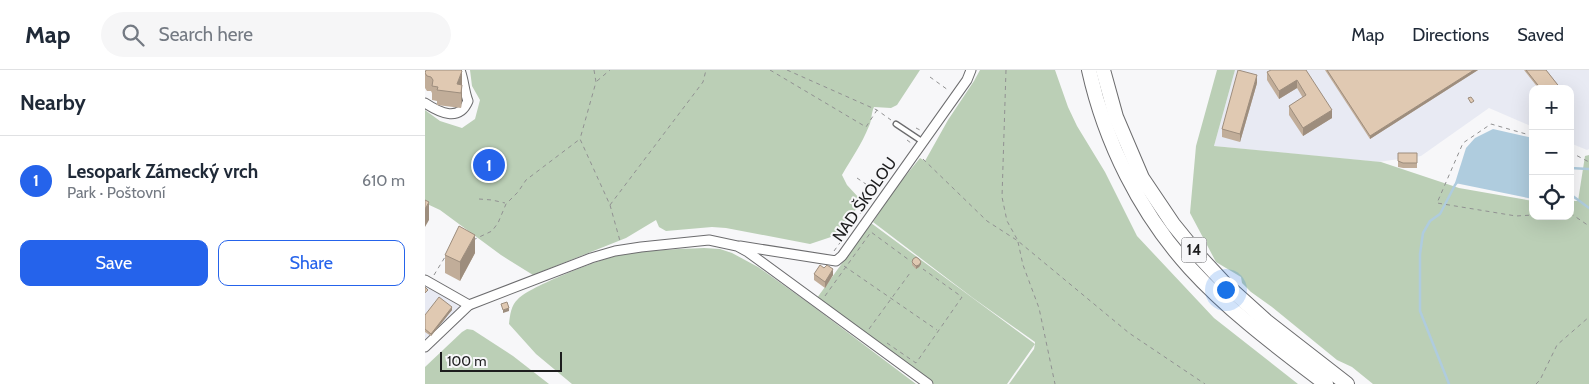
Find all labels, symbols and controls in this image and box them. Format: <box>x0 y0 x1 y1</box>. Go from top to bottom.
search box <box>101 12 451 57</box>
text: Map <box>25 20 71 49</box>
icon: search <box>119 21 147 49</box>
text: Search here <box>159 23 253 46</box>
text: Map <box>1351 24 1384 46</box>
text: Directions <box>1412 24 1489 46</box>
text: Saved <box>1517 24 1564 46</box>
map controls <box>1529 85 1574 220</box>
button: + <box>1529 85 1574 130</box>
text: Nearby <box>20 90 86 115</box>
button: − <box>1529 130 1574 175</box>
pin: 1 <box>473 146 505 184</box>
street label: NAD ŠKOLOU <box>828 154 900 245</box>
text: Lesopark Zámecký vrch <box>67 160 258 183</box>
text: 1 <box>33 171 39 190</box>
text: 610 m <box>362 171 405 190</box>
button: locate <box>1529 175 1574 220</box>
text: Park · Poštovní <box>67 183 165 202</box>
road number: 14 <box>1181 238 1207 262</box>
button: Save <box>20 240 208 286</box>
button: Share <box>218 240 405 286</box>
your location <box>1213 277 1239 303</box>
scale bar <box>440 349 563 372</box>
text: 100 m <box>447 352 487 370</box>

